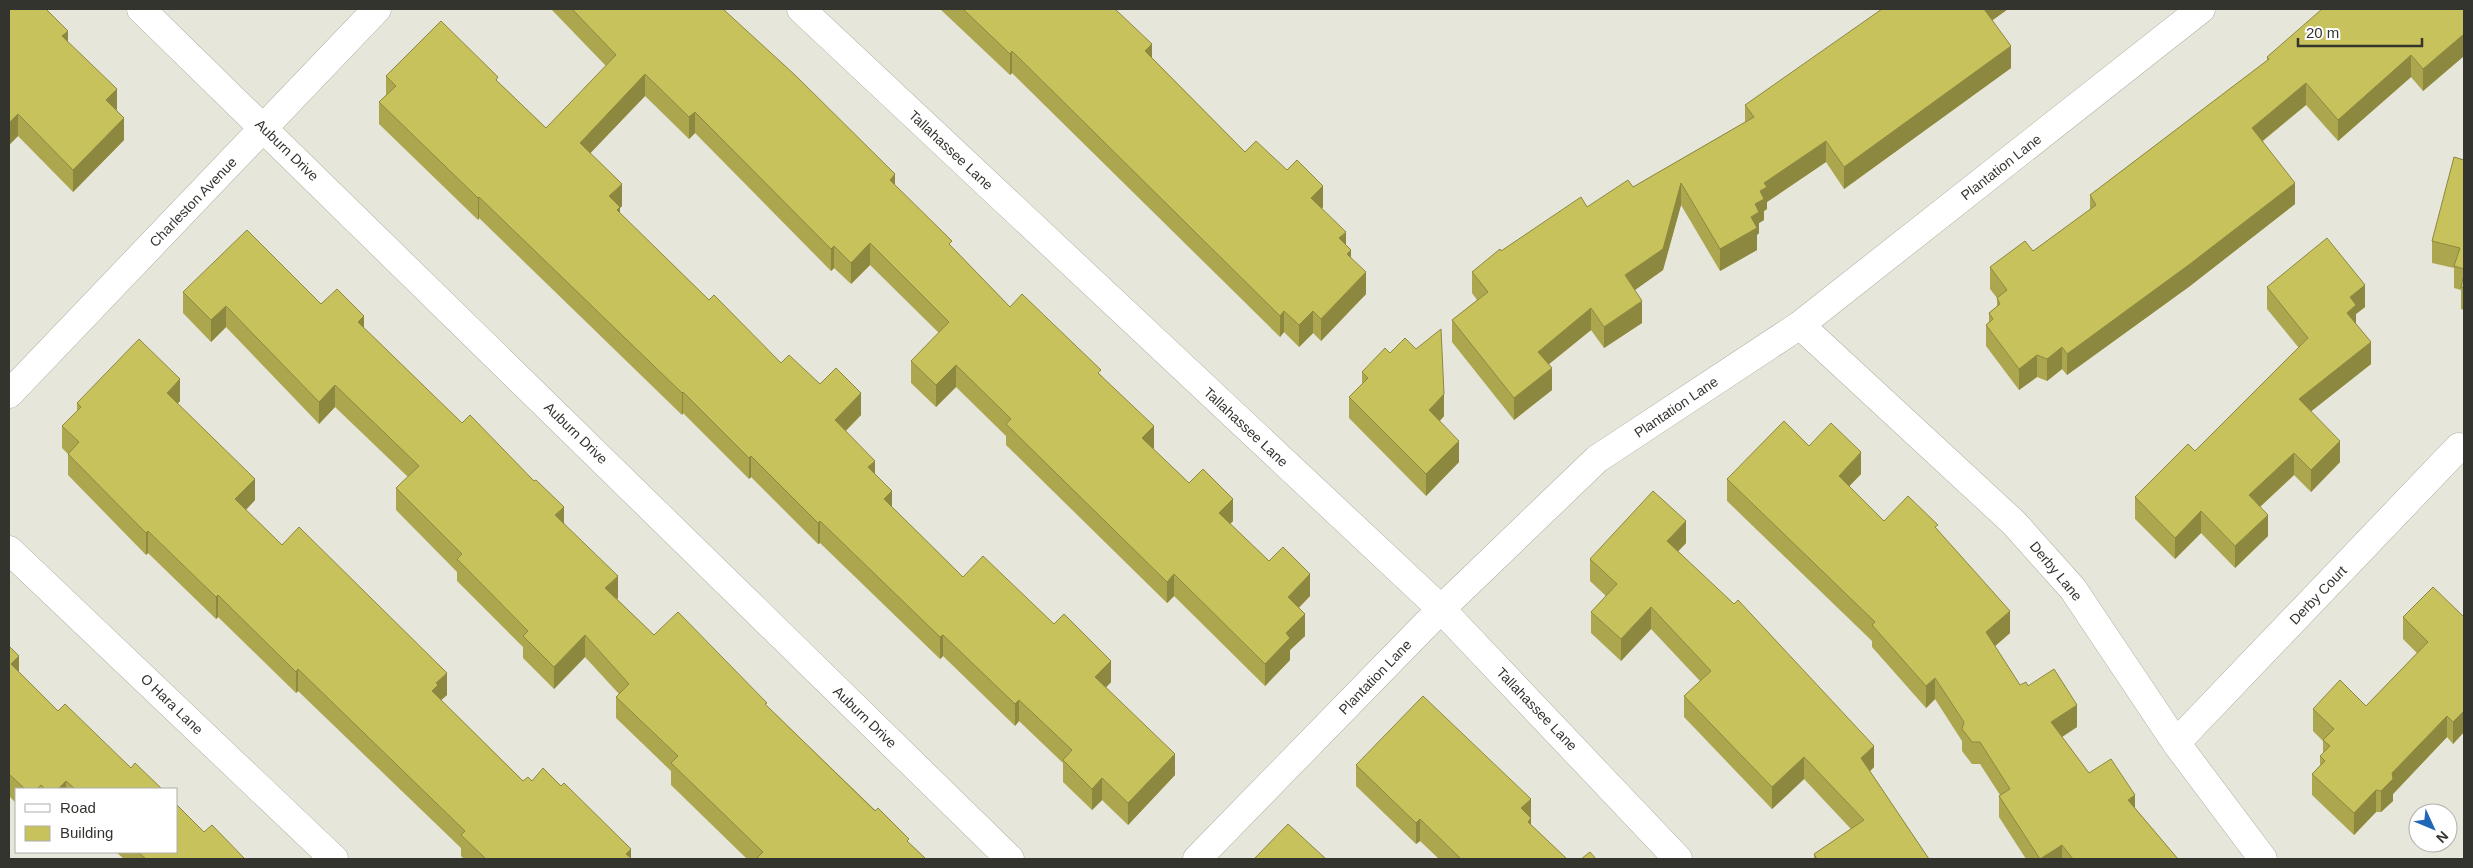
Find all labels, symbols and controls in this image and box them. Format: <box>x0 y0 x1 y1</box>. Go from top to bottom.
scale bar <box>2298 15 2422 47</box>
text: 20 m <box>2306 24 2339 41</box>
street label: Tallahassee Lane <box>906 107 996 193</box>
street label: Auburn Drive <box>252 116 322 184</box>
street label: Plantation Lane <box>1958 131 2044 203</box>
street label: Charleston Avenue <box>146 154 240 250</box>
street label: Plantation Lane <box>1631 373 1721 441</box>
street label: Tallahassee Lane <box>1201 384 1291 470</box>
street label: Auburn Drive <box>541 399 611 467</box>
street label: Derby Lane <box>2027 538 2086 604</box>
street label: Derby Court <box>2286 562 2350 628</box>
street label: Plantation Lane <box>1335 636 1415 718</box>
street label: Tallahassee Lane <box>1493 664 1581 754</box>
street label: O Hara Lane <box>138 670 207 738</box>
street label: Auburn Drive <box>830 683 900 751</box>
legend <box>15 788 178 853</box>
text: Road <box>60 799 96 816</box>
north arrow <box>2408 803 2458 853</box>
text: Building <box>60 824 113 841</box>
text: N <box>2433 828 2452 846</box>

